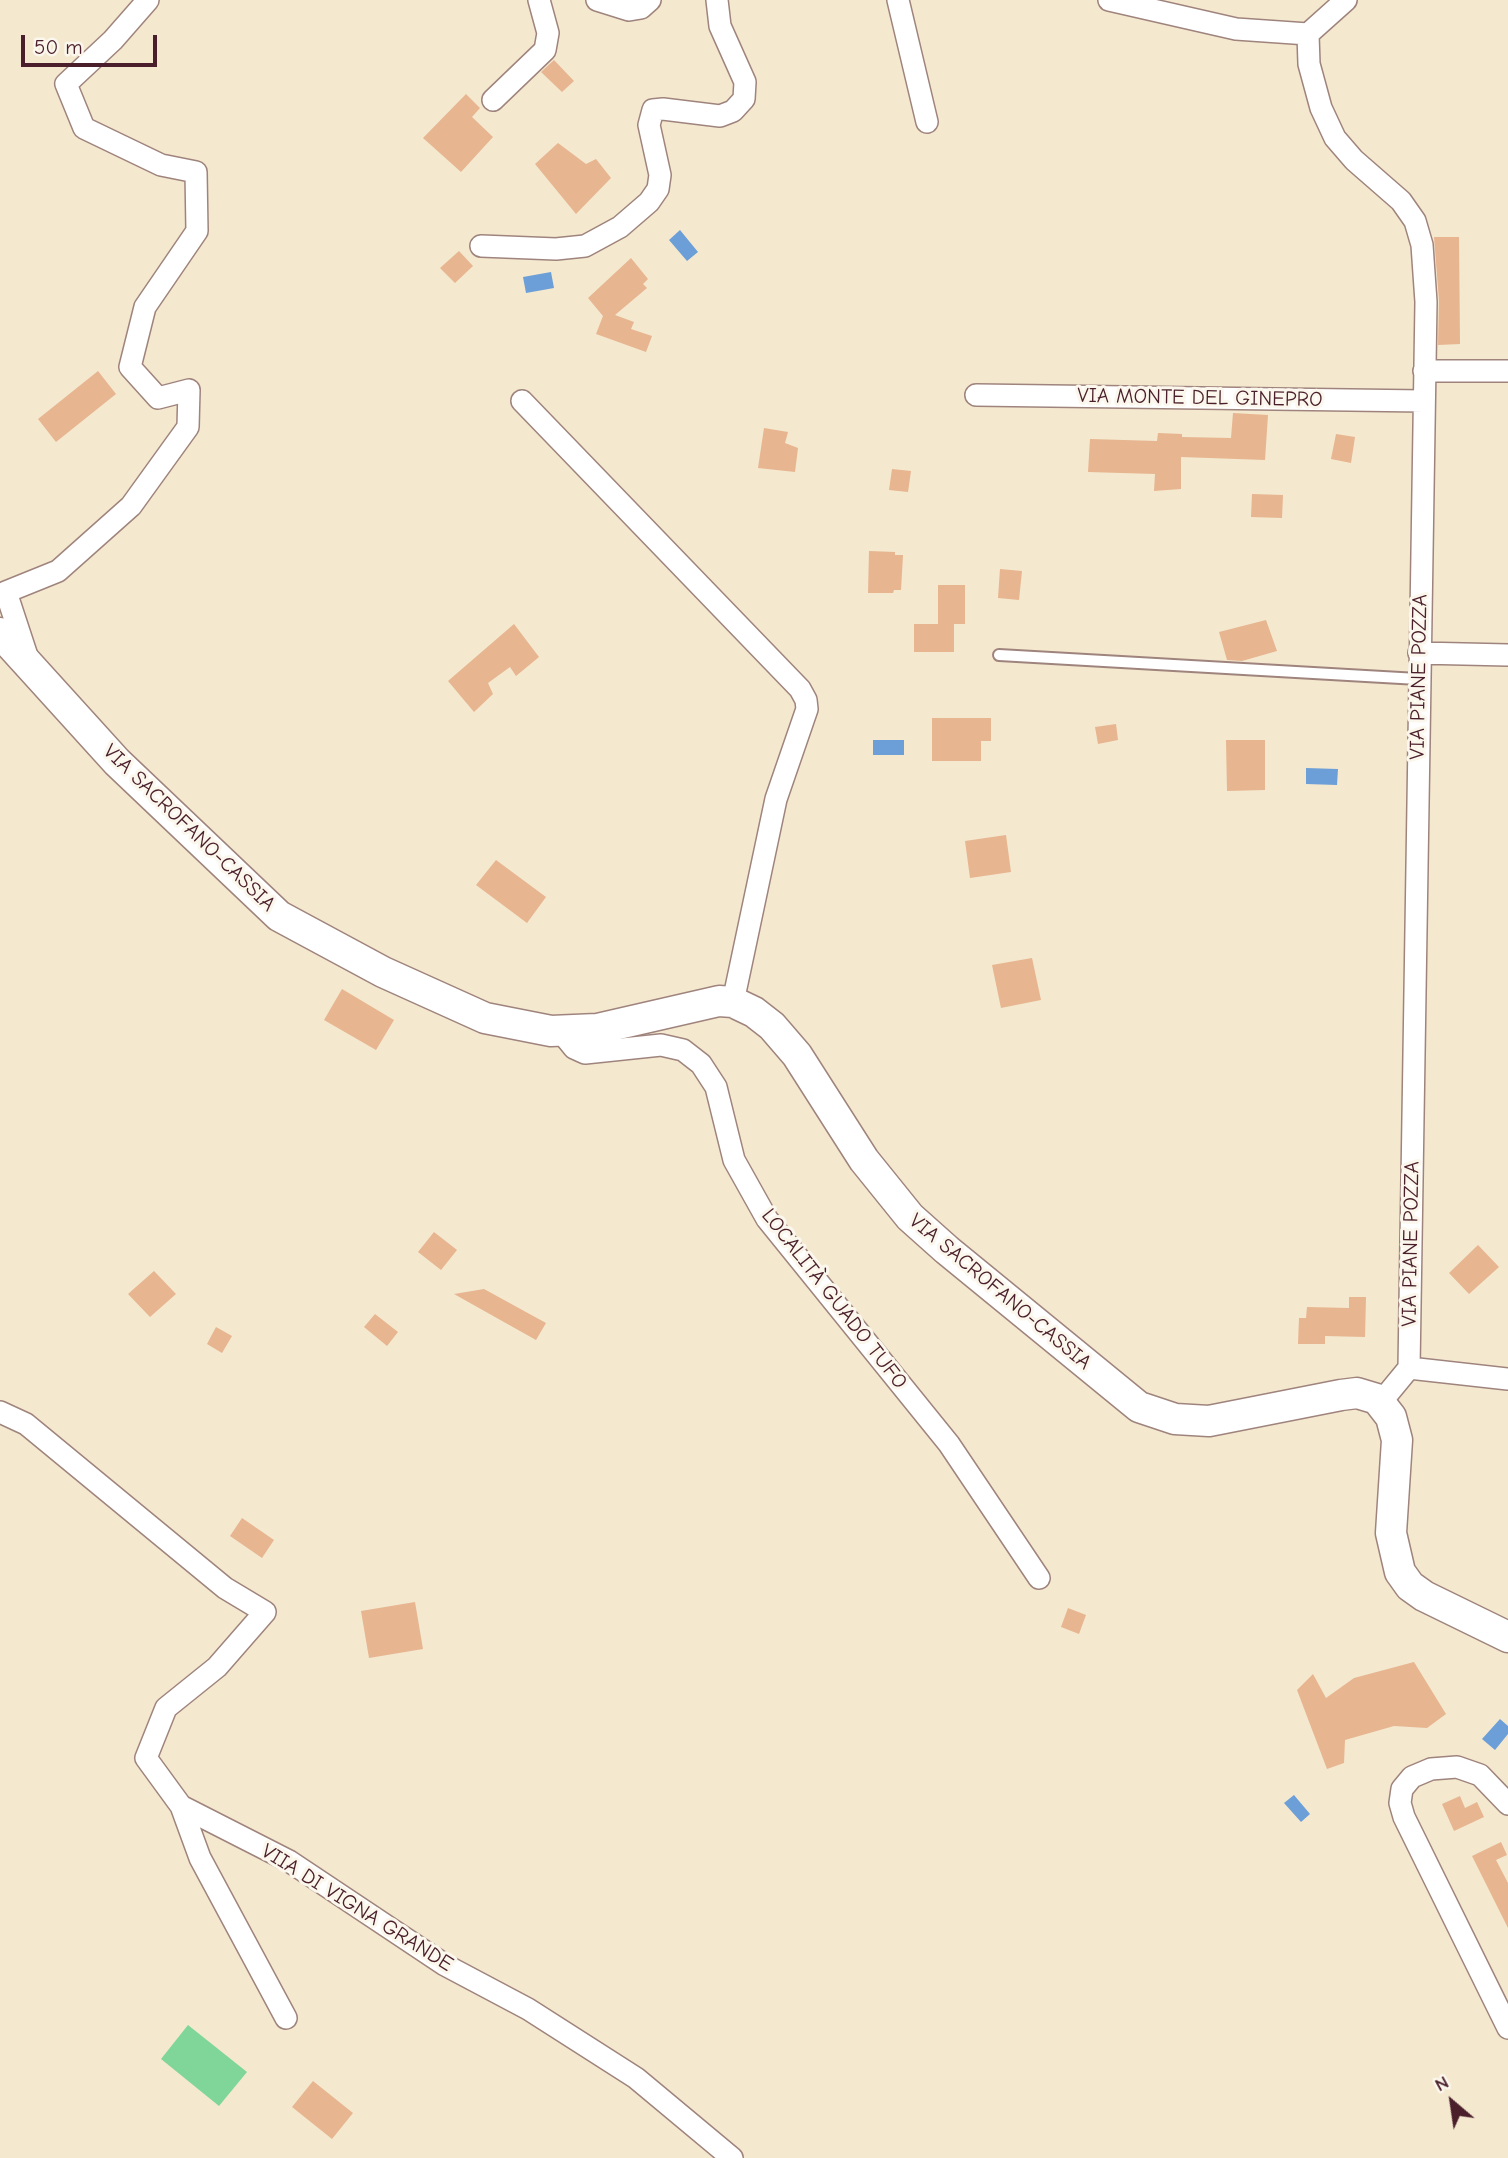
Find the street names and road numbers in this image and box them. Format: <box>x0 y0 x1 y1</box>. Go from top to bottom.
street label: VIA MONTE DEL GINEPRO <box>1077 383 1323 413</box>
street label: VIA PIANE POZZA <box>1405 594 1433 760</box>
street label: VIA SACROFANO-CASSIA <box>98 739 280 917</box>
street label: VIA PIANE POZZA <box>1397 1161 1425 1327</box>
street label: LOCALITÀ GUADO TUFO <box>756 1204 912 1394</box>
street label: VIA SACROFANO-CASSIA <box>904 1208 1096 1376</box>
street label: VIIA DI VIGNA GRANDE <box>257 1839 457 1977</box>

